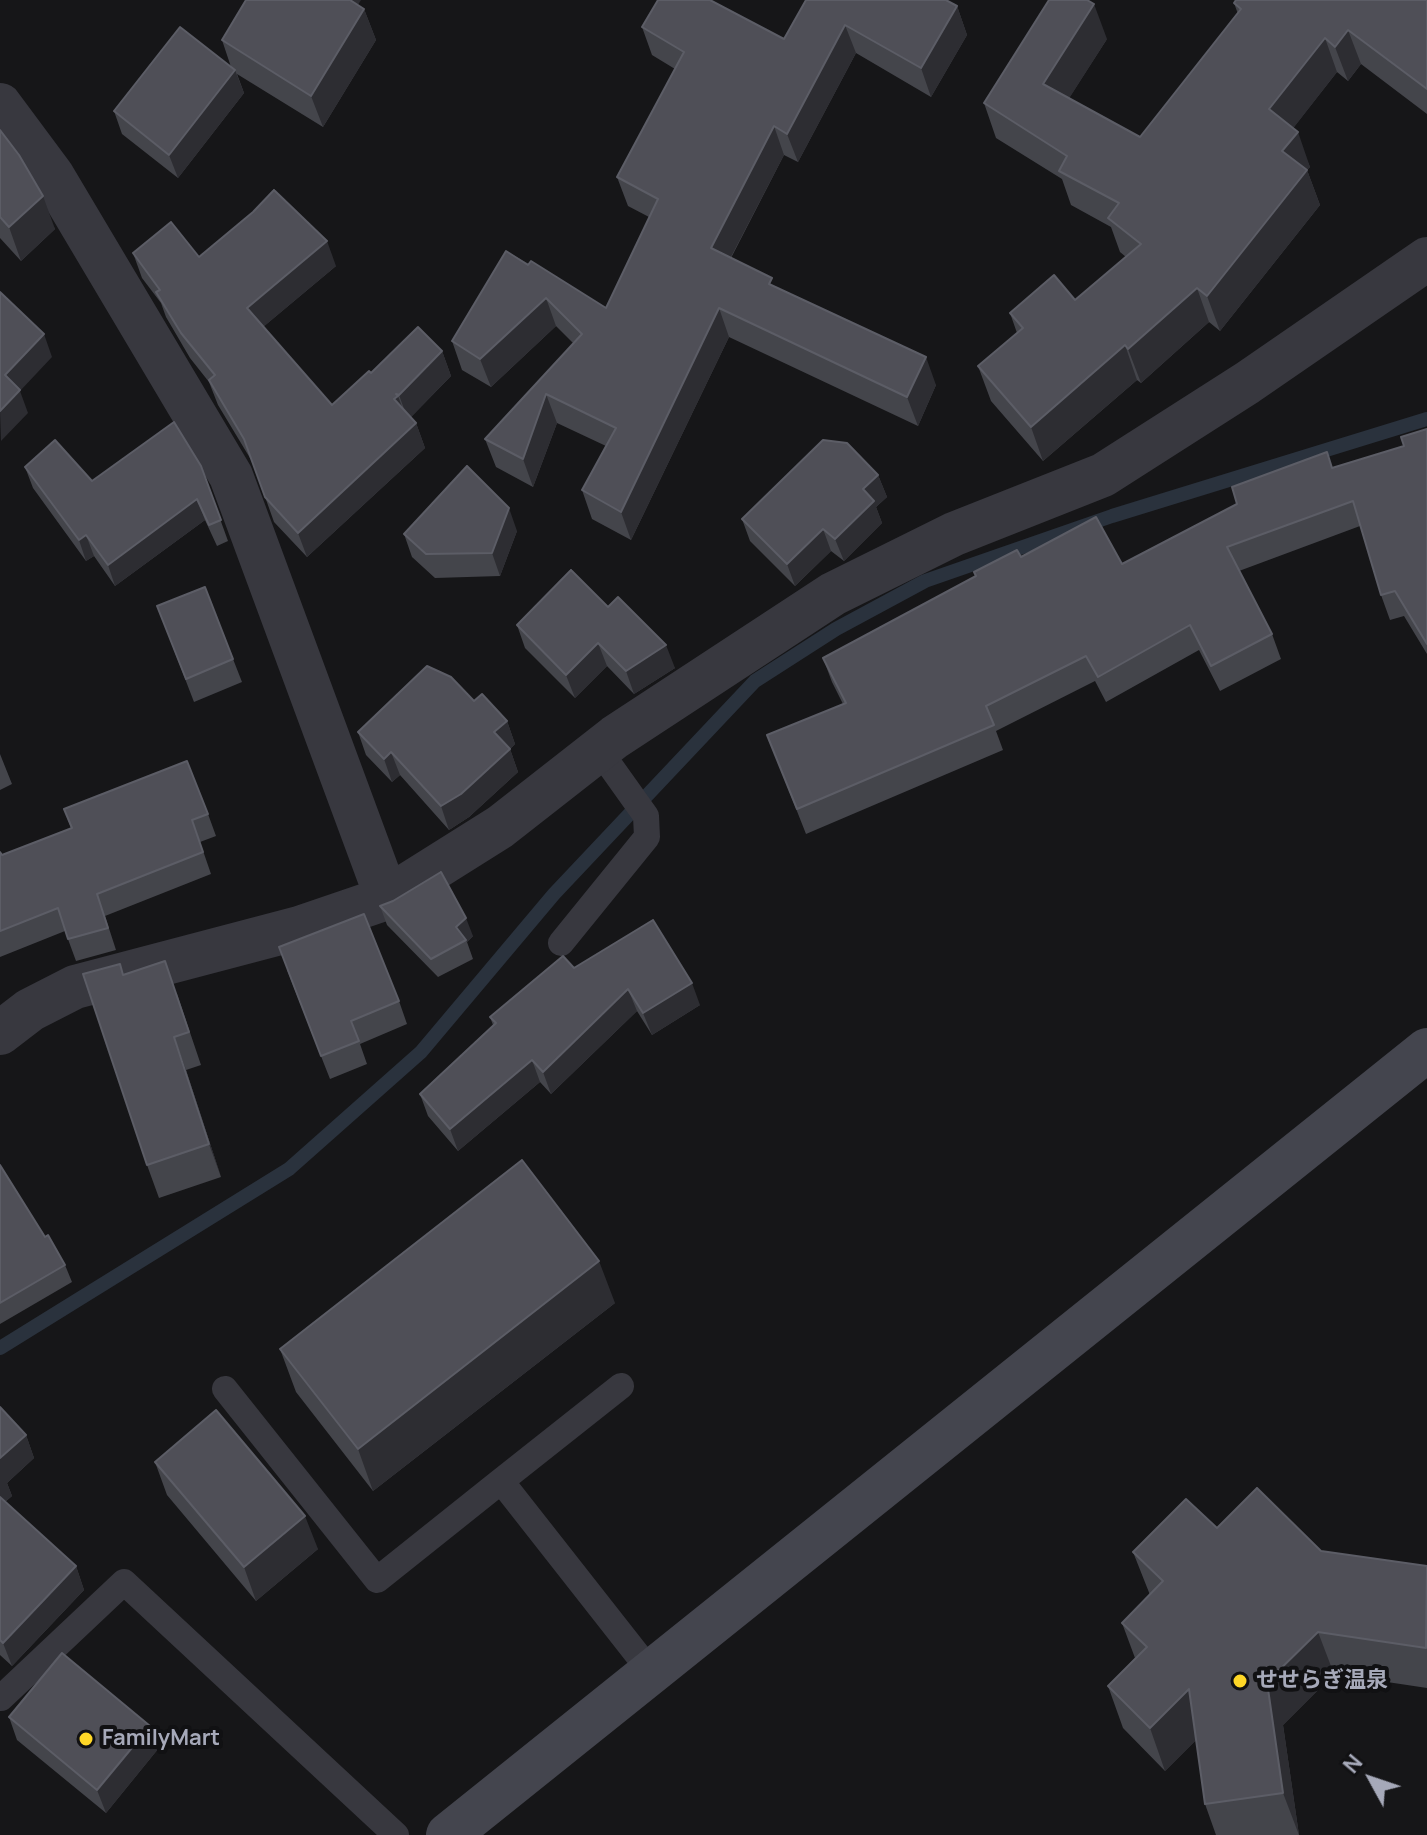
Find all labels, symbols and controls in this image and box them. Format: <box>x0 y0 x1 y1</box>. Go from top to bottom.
place label: せせらぎ温泉 <box>1256 1668 1388 1694</box>
marker: せせらぎ温泉 <box>1231 1672 1249 1690</box>
place label: FamilyMart <box>102 1726 220 1752</box>
marker: FamilyMart <box>77 1730 95 1748</box>
north arrow <box>1331 1739 1411 1819</box>
text: N <box>1336 1748 1369 1779</box>

